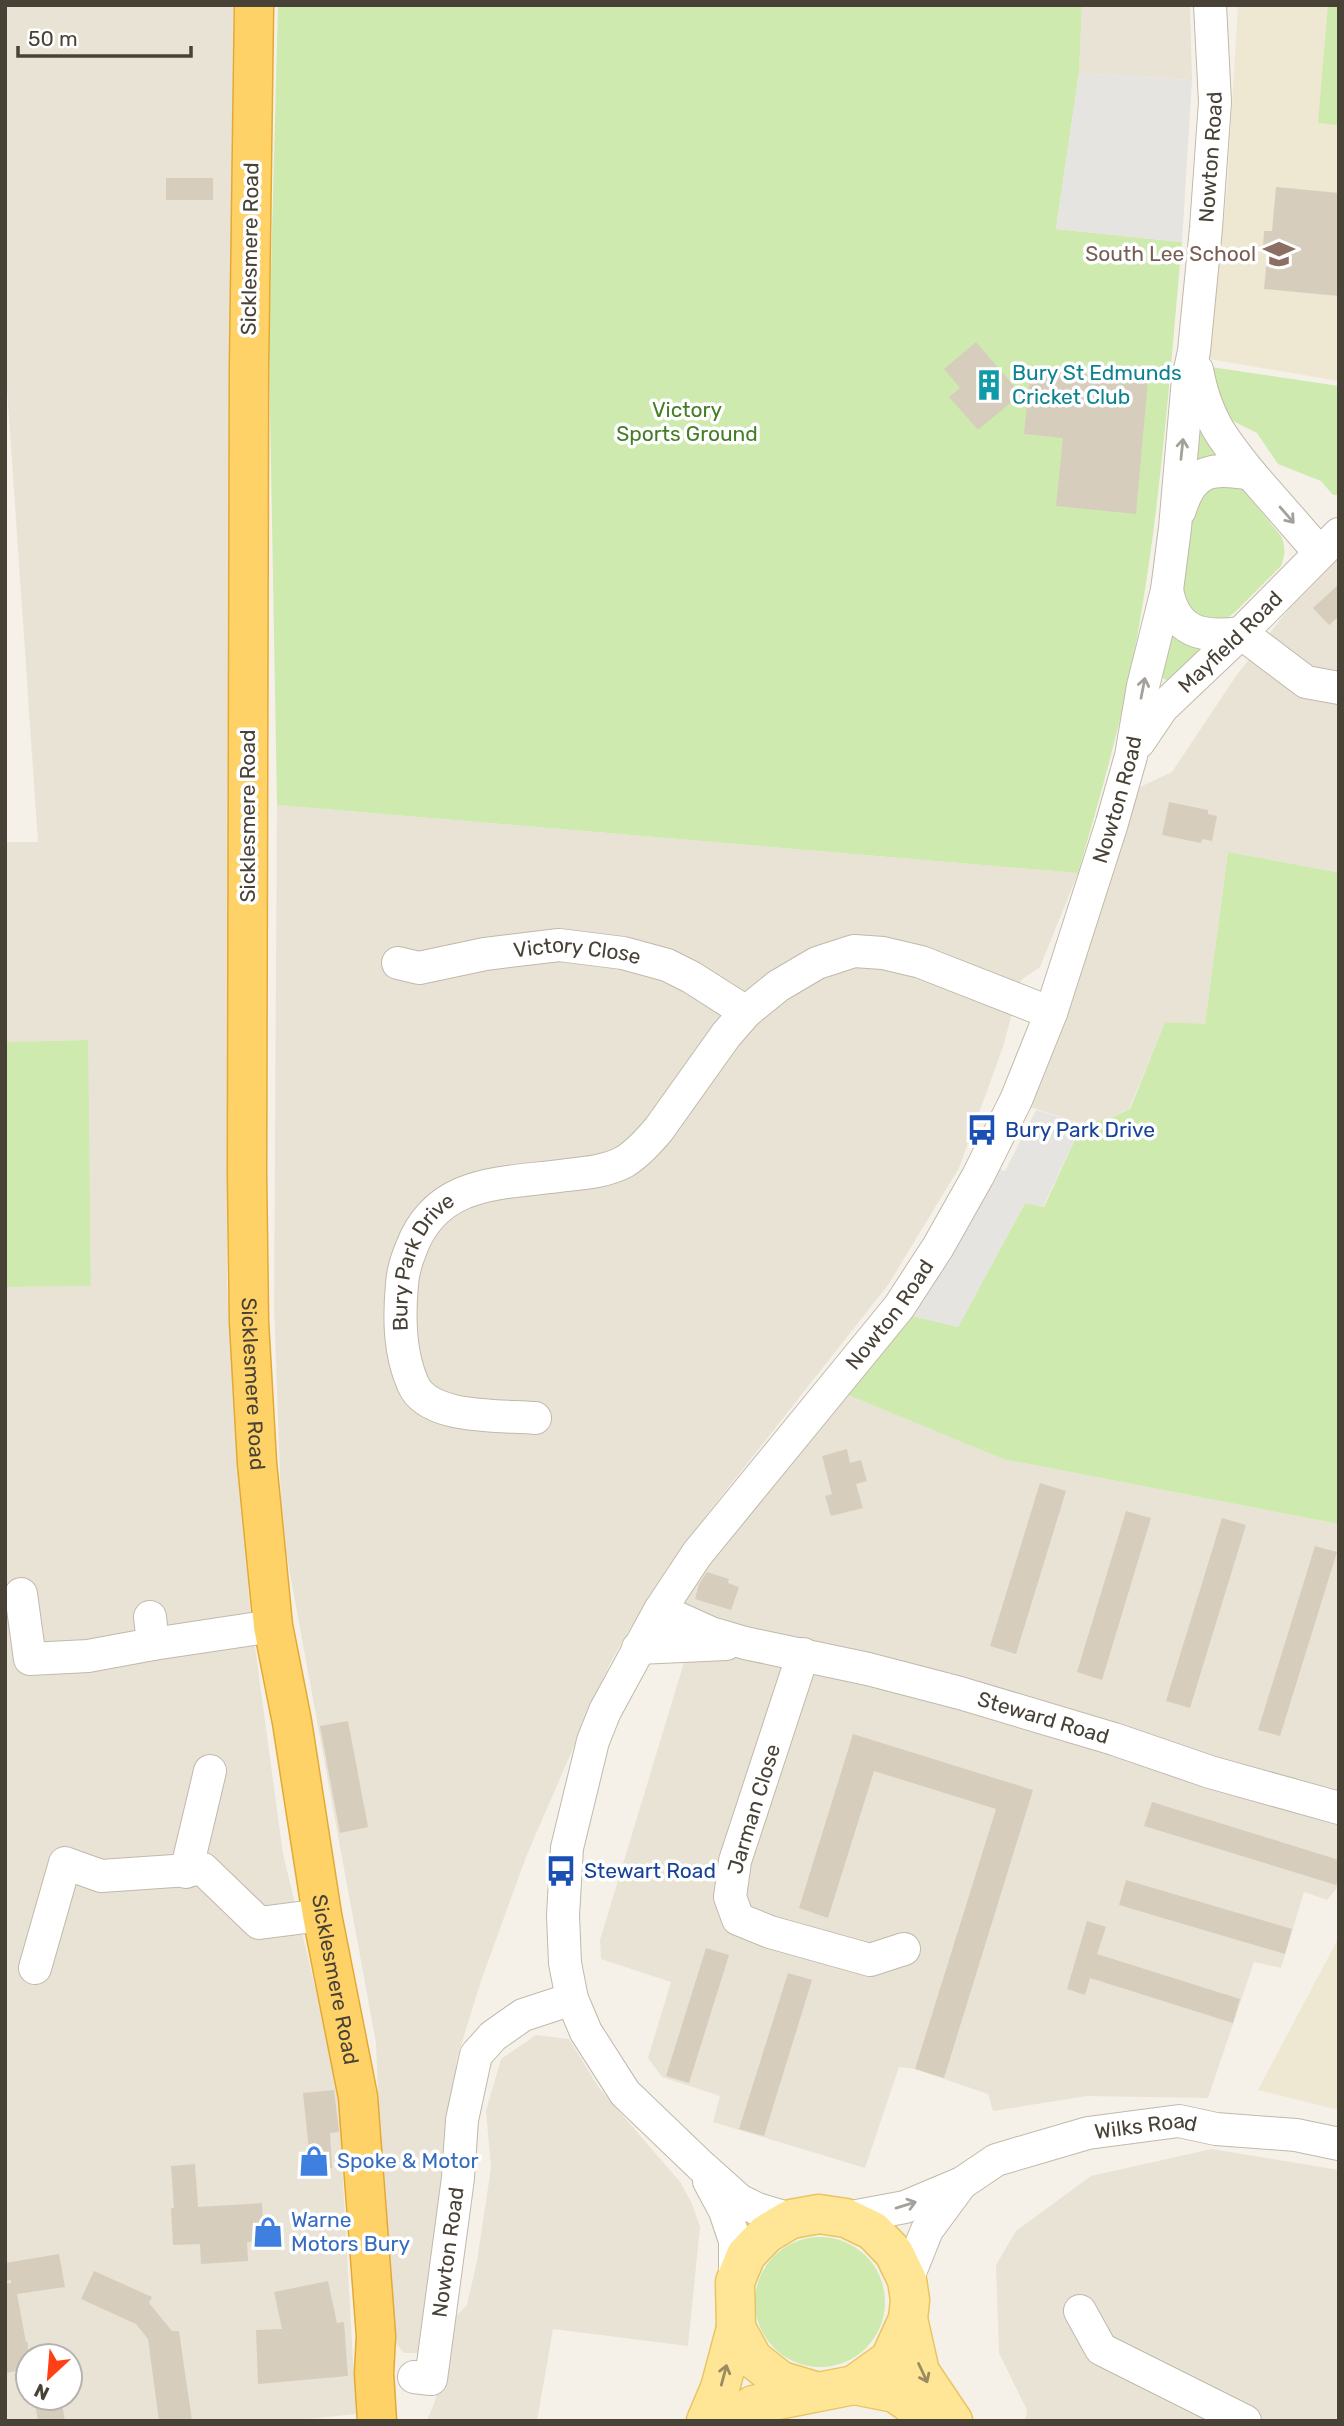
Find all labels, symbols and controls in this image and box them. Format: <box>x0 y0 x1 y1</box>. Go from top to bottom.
scale bar <box>18 14 191 58</box>
text: 50 m <box>28 26 78 51</box>
street label: Nowton Road <box>1193 91 1227 223</box>
street label: Sicklesmere Road <box>235 162 264 336</box>
school or university icon: South Lee School <box>1262 237 1296 271</box>
place label: South Lee School <box>1085 241 1256 266</box>
place label: Bury St Edmunds Cricket Club <box>1012 360 1182 409</box>
building icon: Bury St Edmunds Cricket Club <box>972 368 1006 402</box>
park label: Victory Sports Ground <box>616 397 758 446</box>
one-way arrow <box>1176 438 1189 461</box>
one-way arrow <box>1278 506 1294 524</box>
street label: Mayfield Road <box>1173 586 1287 698</box>
one-way arrow <box>1137 677 1150 700</box>
street label: Sicklesmere Road <box>235 729 260 903</box>
street label: Nowton Road <box>1087 734 1146 866</box>
street label: Victory Close <box>512 932 644 969</box>
bus stop icon: Bury Park Drive <box>965 1113 999 1147</box>
place label: Bury Park Drive <box>1005 1117 1155 1142</box>
street label: Bury Park Drive <box>387 1187 459 1331</box>
street label: Nowton Road <box>840 1255 938 1374</box>
street label: Sicklesmere Road <box>237 1297 271 1471</box>
street label: Steward Road <box>975 1686 1112 1749</box>
street label: Jarman Close <box>722 1741 785 1877</box>
bus stop icon: Stewart Road <box>544 1854 578 1888</box>
place label: Stewart Road <box>584 1858 716 1883</box>
street label: Sicklesmere Road <box>307 1892 364 2067</box>
street label: Wilks Road <box>1093 2107 1199 2144</box>
shop icon: Spoke & Motor <box>297 2144 331 2178</box>
place label: Spoke & Motor <box>337 2148 478 2173</box>
street label: Nowton Road <box>426 2186 469 2319</box>
one-way arrow <box>894 2198 916 2211</box>
place label: Warne Motors Bury <box>291 2207 410 2256</box>
shop icon: Warne Motors Bury <box>251 2215 285 2249</box>
north arrow <box>14 2342 84 2412</box>
one-way arrow <box>917 2362 930 2383</box>
one-way arrow <box>718 2364 731 2387</box>
text: N <box>31 2378 53 2405</box>

